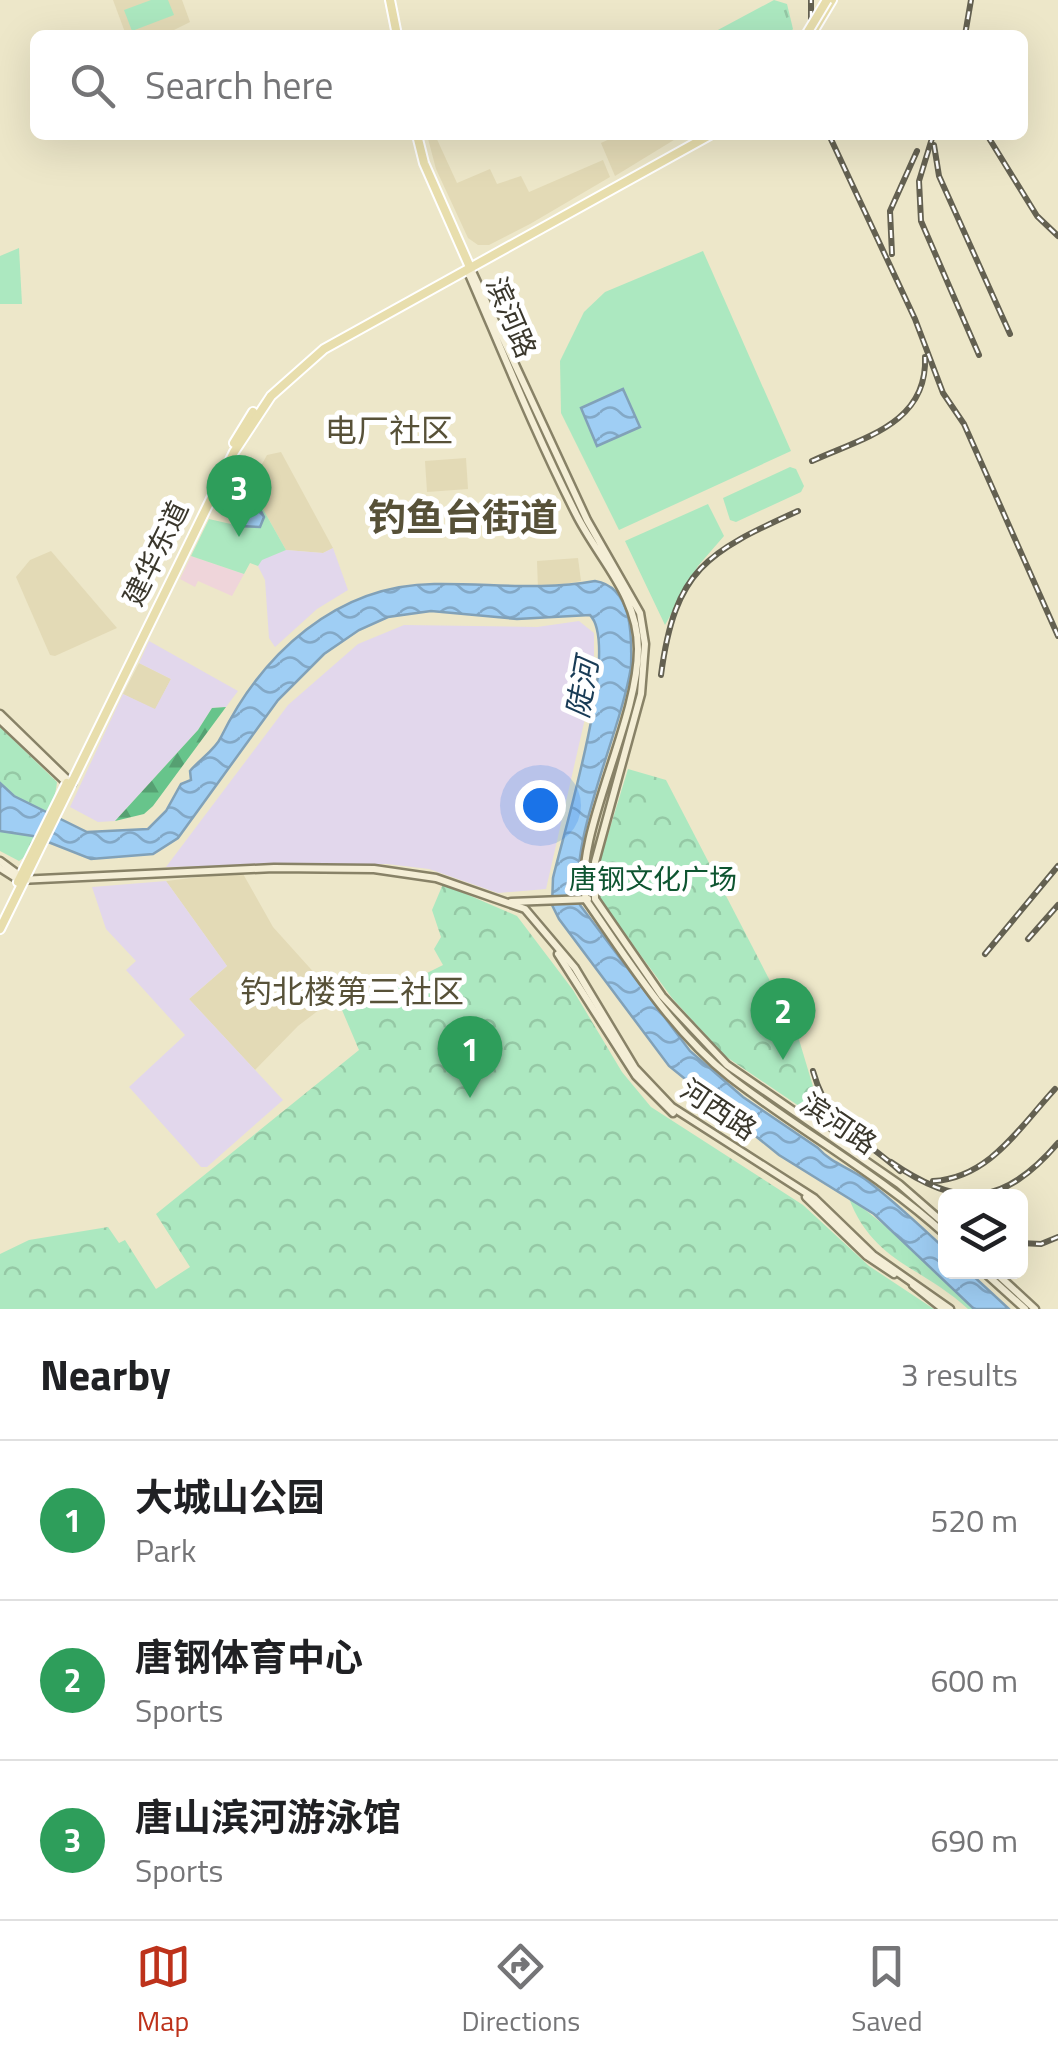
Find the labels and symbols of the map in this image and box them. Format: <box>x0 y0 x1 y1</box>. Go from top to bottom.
street label: 滨河路 <box>476 270 548 364</box>
district label: 电厂社区 <box>325 406 453 454</box>
pin: 3 <box>206 454 272 537</box>
district label: 钓鱼台街道 <box>368 488 558 546</box>
street label: 建华东道 <box>111 493 199 613</box>
water label: 陡河 <box>554 650 611 722</box>
your location <box>515 780 566 831</box>
park label: 唐钢文化广场 <box>569 857 737 900</box>
district label: 钓北楼第三社区 <box>240 967 464 1015</box>
pin: 2 <box>750 978 816 1060</box>
pin: 1 <box>438 1016 502 1098</box>
street label: 河西路 <box>672 1068 766 1150</box>
street label: 滨河路 <box>792 1082 886 1164</box>

